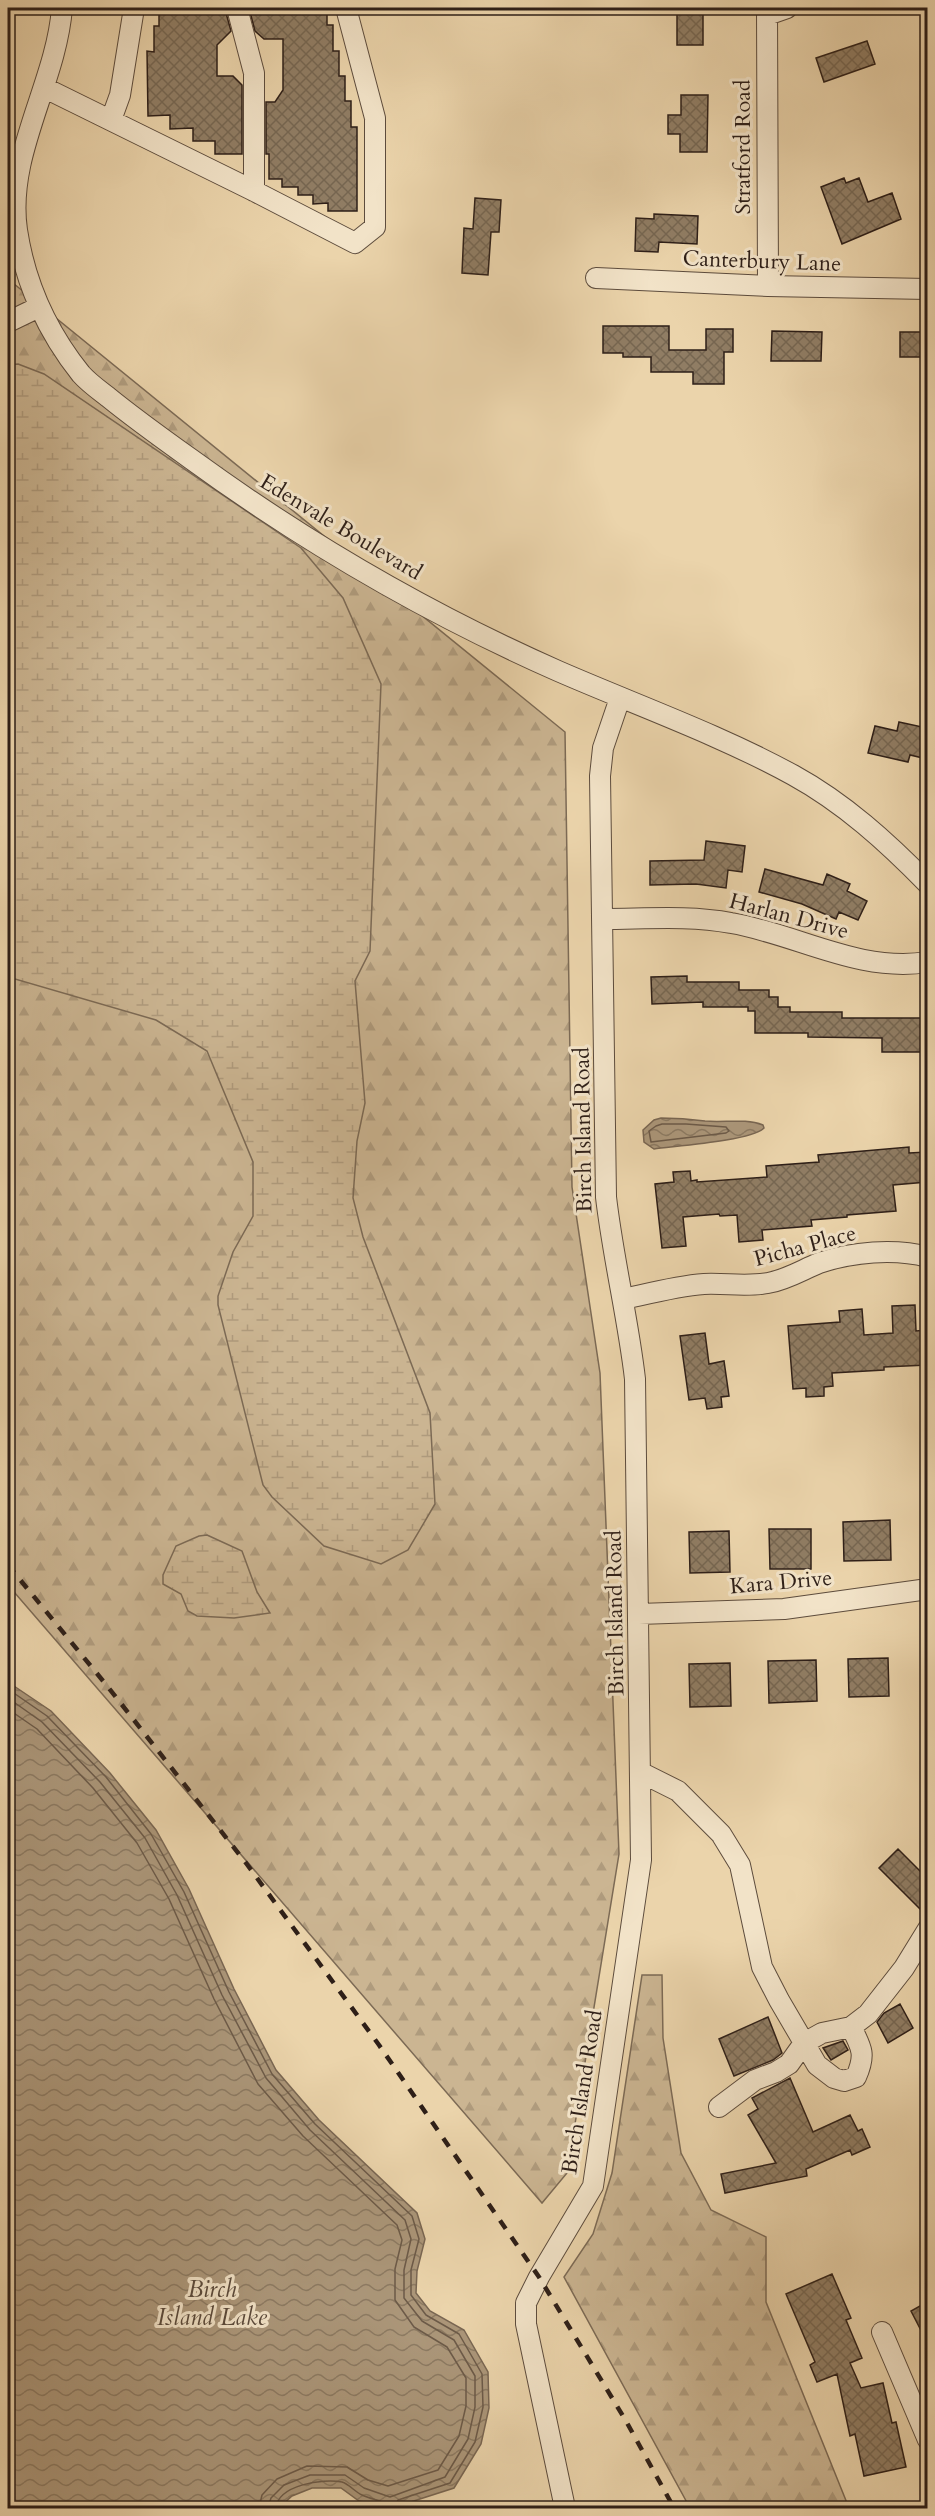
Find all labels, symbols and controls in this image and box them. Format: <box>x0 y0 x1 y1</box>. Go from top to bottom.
street label: Stratford Road <box>728 79 758 215</box>
street label: Canterbury Lane <box>682 243 842 279</box>
street label: Edenvale Boulevard <box>254 467 428 588</box>
street label: Harlan Drive <box>726 886 852 946</box>
street label: Birch Island Road <box>567 1047 599 1213</box>
street label: Picha Place <box>750 1218 860 1274</box>
street label: Birch Island Road <box>599 1530 631 1696</box>
street label: Kara Drive <box>729 1563 833 1601</box>
street label: Birch Island Road <box>554 2008 610 2176</box>
water label: Birch Island Lake <box>157 2273 268 2334</box>

